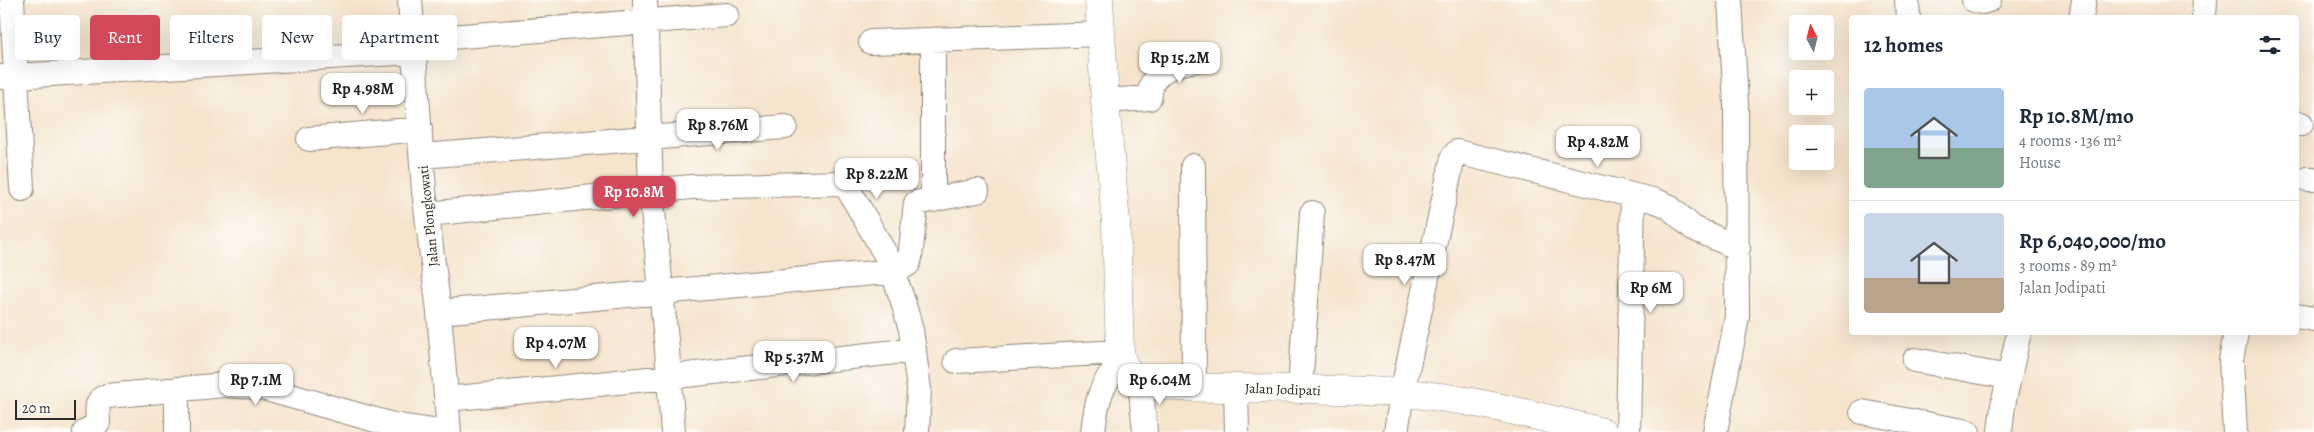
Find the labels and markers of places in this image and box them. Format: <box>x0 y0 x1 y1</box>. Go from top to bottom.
pin: Rp 15.2M <box>1128 42 1232 84</box>
pin: Rp 4.98M <box>311 72 415 115</box>
pin: Rp 8.76M <box>666 108 770 151</box>
pin: Rp 4.82M <box>1546 126 1650 168</box>
pin: Rp 8.22M <box>825 158 929 200</box>
pin: Rp 10.8M <box>582 176 686 218</box>
pin: Rp 8.47M <box>1353 244 1457 286</box>
pin: Rp 6M <box>1616 272 1686 314</box>
pin: Rp 4.07M <box>504 326 608 369</box>
pin: Rp 5.37M <box>742 340 846 383</box>
pin: Rp 7.1M <box>210 364 302 406</box>
pin: Rp 6.04M <box>1108 364 1212 406</box>

